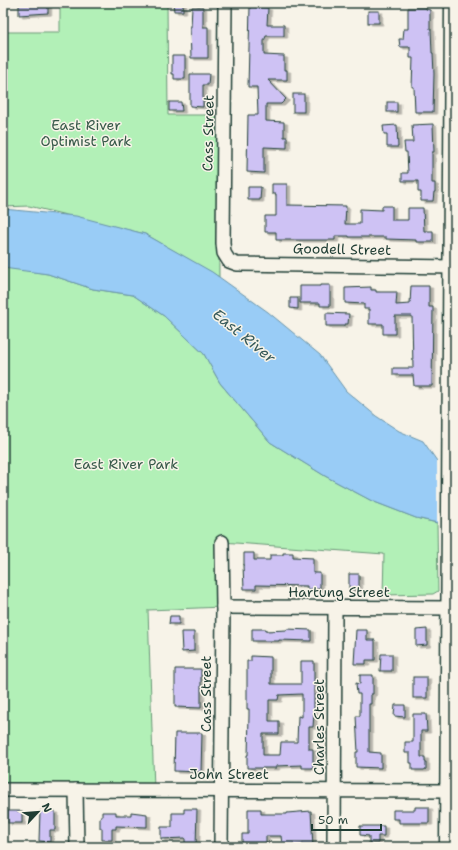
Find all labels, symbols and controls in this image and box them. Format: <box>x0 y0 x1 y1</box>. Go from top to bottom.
street label: Cass Street <box>198 95 218 171</box>
park label: East River Optimist Park <box>41 116 131 150</box>
street label: Goodell Street <box>293 239 391 259</box>
water label: East River <box>208 304 280 368</box>
park label: East River Park <box>74 455 178 473</box>
street label: Hartung Street <box>288 583 390 601</box>
street label: Cass Street <box>197 656 215 732</box>
street label: Charles Street <box>310 679 328 775</box>
street label: John Street <box>189 765 269 783</box>
north arrow <box>18 792 58 832</box>
text: N <box>38 801 55 815</box>
scale bar <box>312 806 381 832</box>
text: 50 m <box>318 812 348 828</box>

